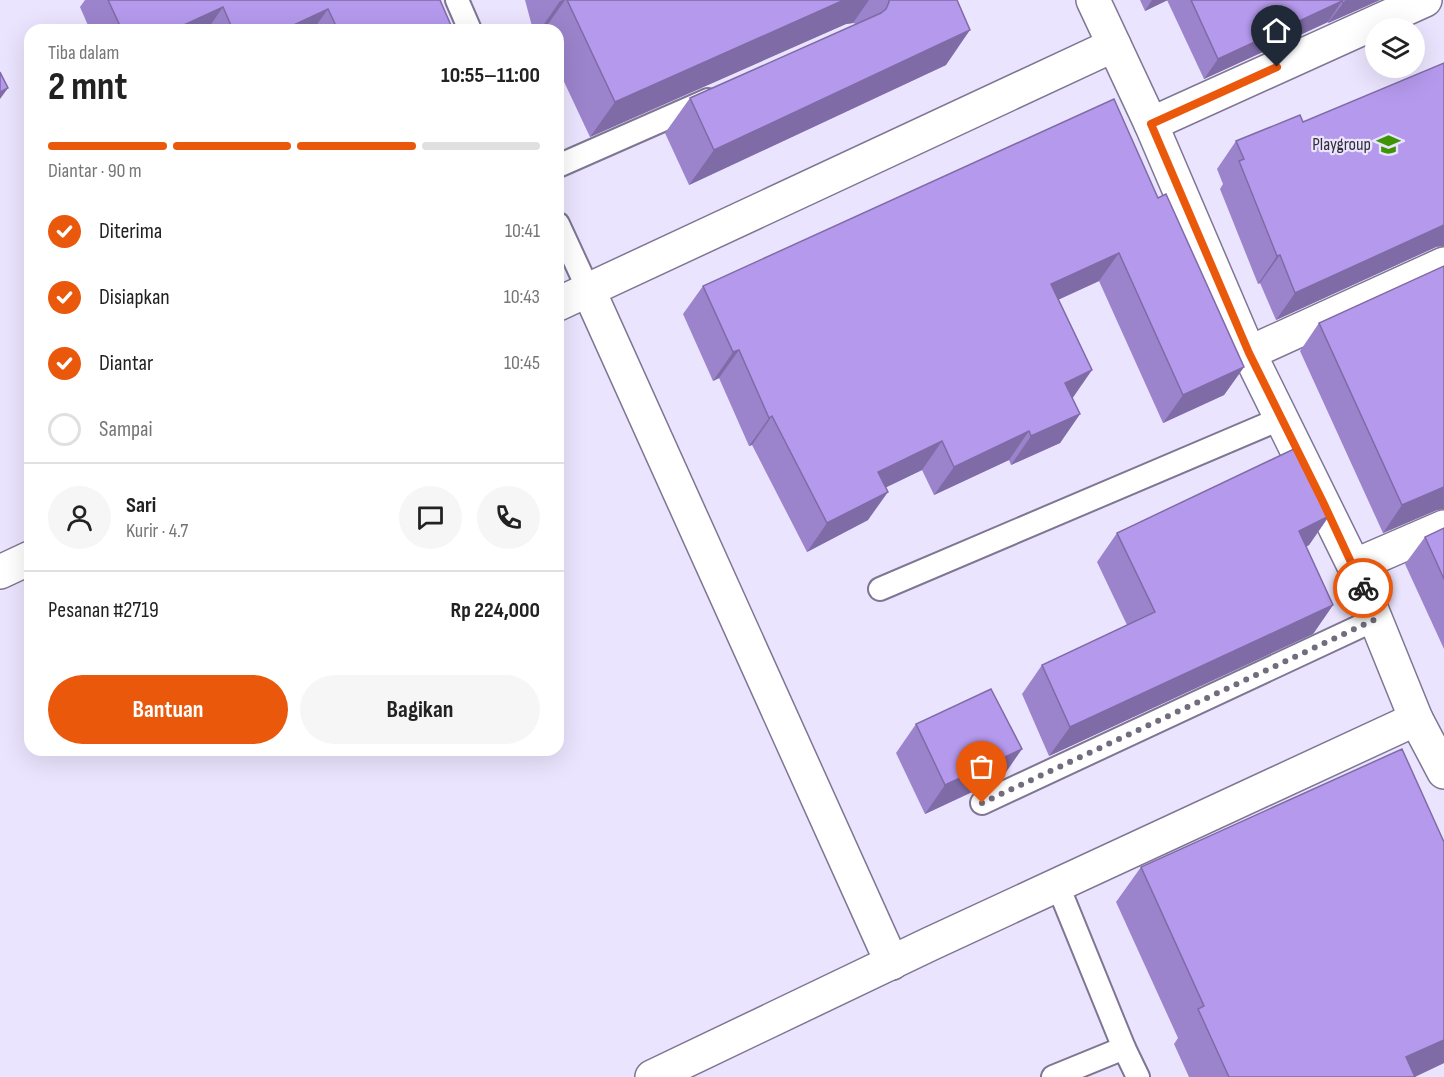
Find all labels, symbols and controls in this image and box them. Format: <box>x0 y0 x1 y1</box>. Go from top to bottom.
pin <box>1251 5 1302 67</box>
icon: home <box>1260 14 1293 47</box>
map controls <box>1365 18 1425 78</box>
button: layers <box>1365 18 1425 78</box>
text: Tiba dalam <box>48 41 119 65</box>
text: 10:55–11:00 <box>441 62 540 89</box>
text: 2 mnt <box>48 64 127 111</box>
school or university icon: Playgroup <box>1376 131 1402 157</box>
place label: Playgroup <box>1312 134 1371 155</box>
text: Diantar · 90 m <box>48 159 142 183</box>
icon: check <box>48 215 81 248</box>
text: Diterima <box>99 218 162 245</box>
text: 10:41 <box>505 219 540 243</box>
icon: check <box>48 281 81 314</box>
text: Disiapkan <box>99 284 170 311</box>
text: 10:43 <box>504 285 540 309</box>
icon: check <box>48 347 81 380</box>
text: Diantar <box>99 350 153 377</box>
text: 10:45 <box>504 351 540 375</box>
text: Sampai <box>99 416 153 443</box>
button: person <box>48 486 111 549</box>
button: chat <box>399 486 462 549</box>
button: phone <box>477 486 540 549</box>
text: Sari <box>126 492 156 519</box>
text: Kurir · 4.7 <box>126 519 188 543</box>
courier <box>1333 558 1393 618</box>
icon: bike <box>1347 572 1380 605</box>
text: Pesanan #2719 <box>48 597 159 624</box>
text: Rp 224,000 <box>450 597 540 624</box>
button: Bantuan <box>48 675 288 744</box>
button: Bagikan <box>300 675 540 744</box>
pin <box>956 741 1007 803</box>
icon: bag <box>965 750 998 783</box>

